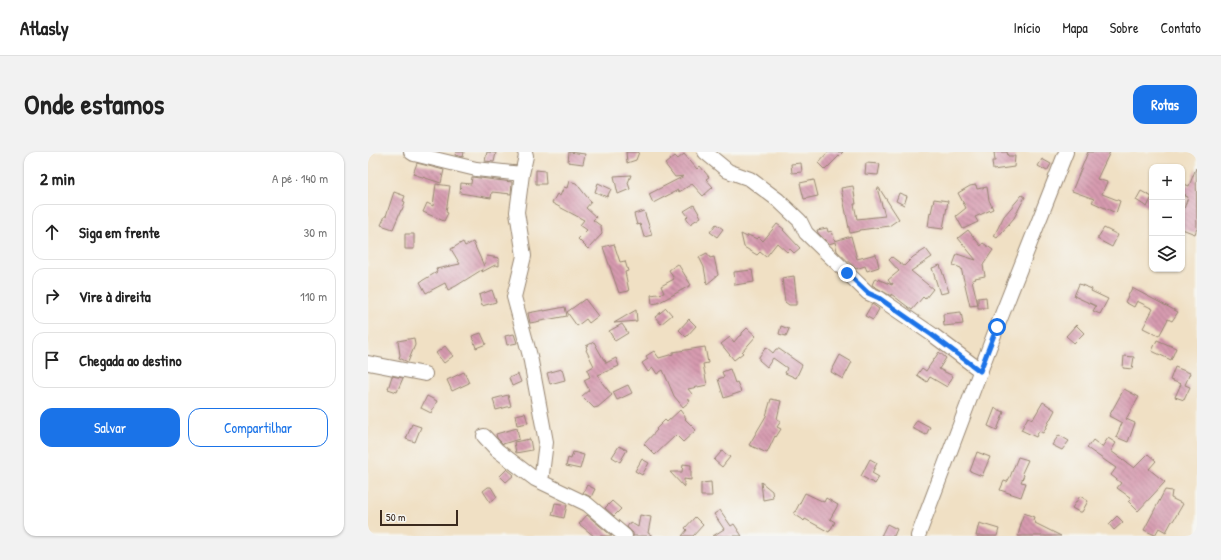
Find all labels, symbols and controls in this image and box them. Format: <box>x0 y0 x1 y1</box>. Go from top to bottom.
text: Atlasly <box>20 15 69 41</box>
text: Início <box>1014 18 1040 37</box>
text: Mapa <box>1062 18 1088 37</box>
text: Sobre <box>1110 18 1139 37</box>
text: Contato <box>1161 18 1201 37</box>
text: Onde estamos <box>24 85 164 123</box>
button: Rotas <box>1133 85 1197 124</box>
map controls <box>1149 164 1185 272</box>
button: + <box>1149 164 1185 200</box>
text: 2 min <box>40 167 75 190</box>
text: A pé · 140 m <box>272 169 328 187</box>
button: − <box>1149 200 1185 236</box>
icon: ahead <box>41 221 63 243</box>
text: Siga em frente <box>79 222 160 243</box>
text: 30 m <box>304 223 327 241</box>
button: layers <box>1149 236 1185 272</box>
route end <box>838 264 856 282</box>
icon: right <box>41 285 63 307</box>
text: Vire à direita <box>79 286 151 307</box>
text: 110 m <box>300 287 327 305</box>
route start <box>988 318 1006 336</box>
icon: arrive <box>41 349 63 371</box>
text: Chegada ao destino <box>79 350 182 371</box>
button: Salvar <box>40 408 180 447</box>
button: Compartilhar <box>188 408 328 447</box>
scale bar <box>380 508 458 527</box>
text: 50 m <box>386 510 406 524</box>

